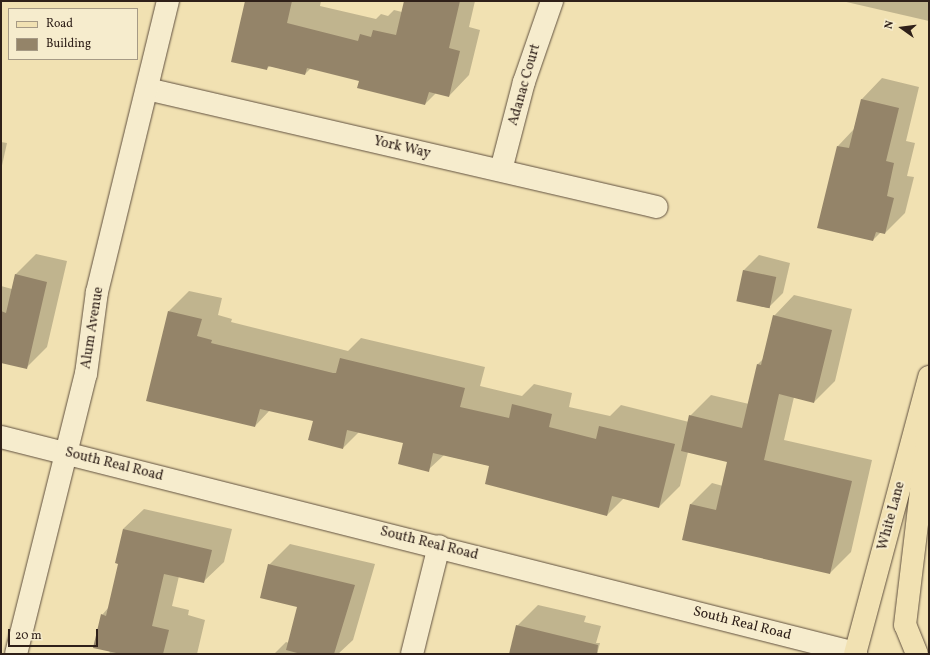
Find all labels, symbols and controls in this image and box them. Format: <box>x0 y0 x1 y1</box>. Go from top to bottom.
legend <box>8 8 138 60</box>
north arrow <box>882 8 922 48</box>
text: Road <box>46 16 73 32</box>
text: N <box>882 19 898 31</box>
text: Building <box>46 36 91 52</box>
street label: Adanac Court <box>505 42 545 128</box>
street label: York Way <box>372 133 432 163</box>
street label: Alum Avenue <box>78 286 108 370</box>
street label: South Real Road <box>63 445 165 485</box>
street label: White Lane <box>875 480 909 552</box>
street label: South Real Road <box>378 524 480 564</box>
street label: South Real Road <box>691 604 793 644</box>
scale bar <box>10 621 100 647</box>
text: 20 m <box>15 628 42 644</box>

